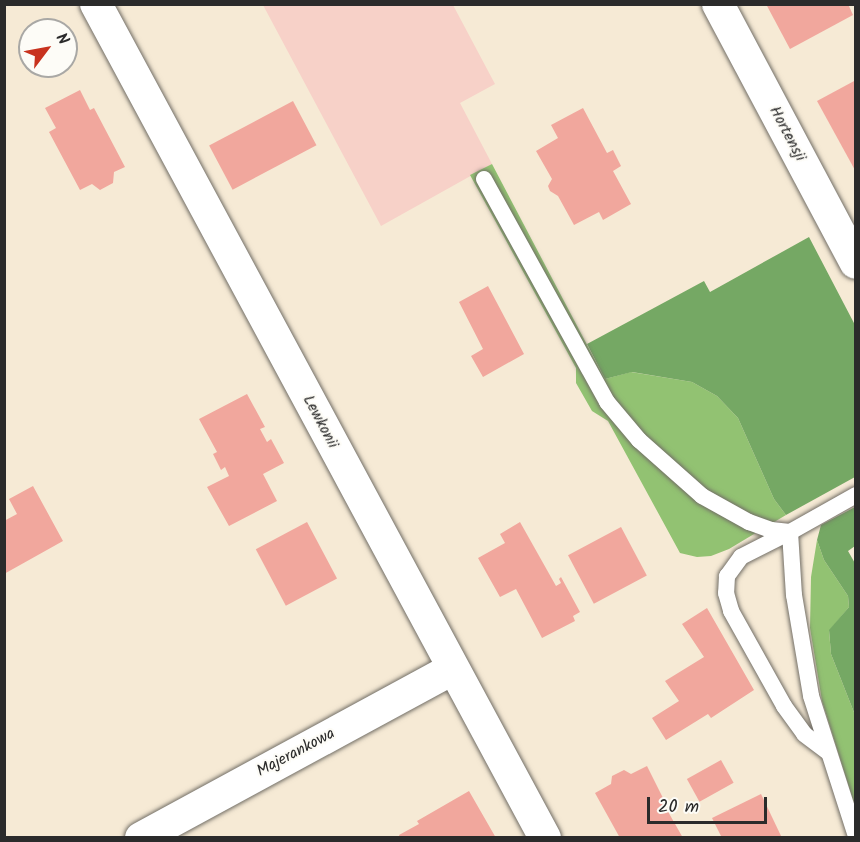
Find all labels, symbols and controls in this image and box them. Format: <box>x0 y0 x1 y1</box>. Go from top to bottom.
north arrow <box>18 18 78 78</box>
text: N <box>49 28 75 50</box>
street label: Hortensji <box>764 103 810 165</box>
street label: Lewkonii <box>298 392 342 452</box>
street label: Majerankowa <box>254 724 338 782</box>
scale bar <box>650 785 770 823</box>
text: 20 m <box>658 793 699 822</box>

